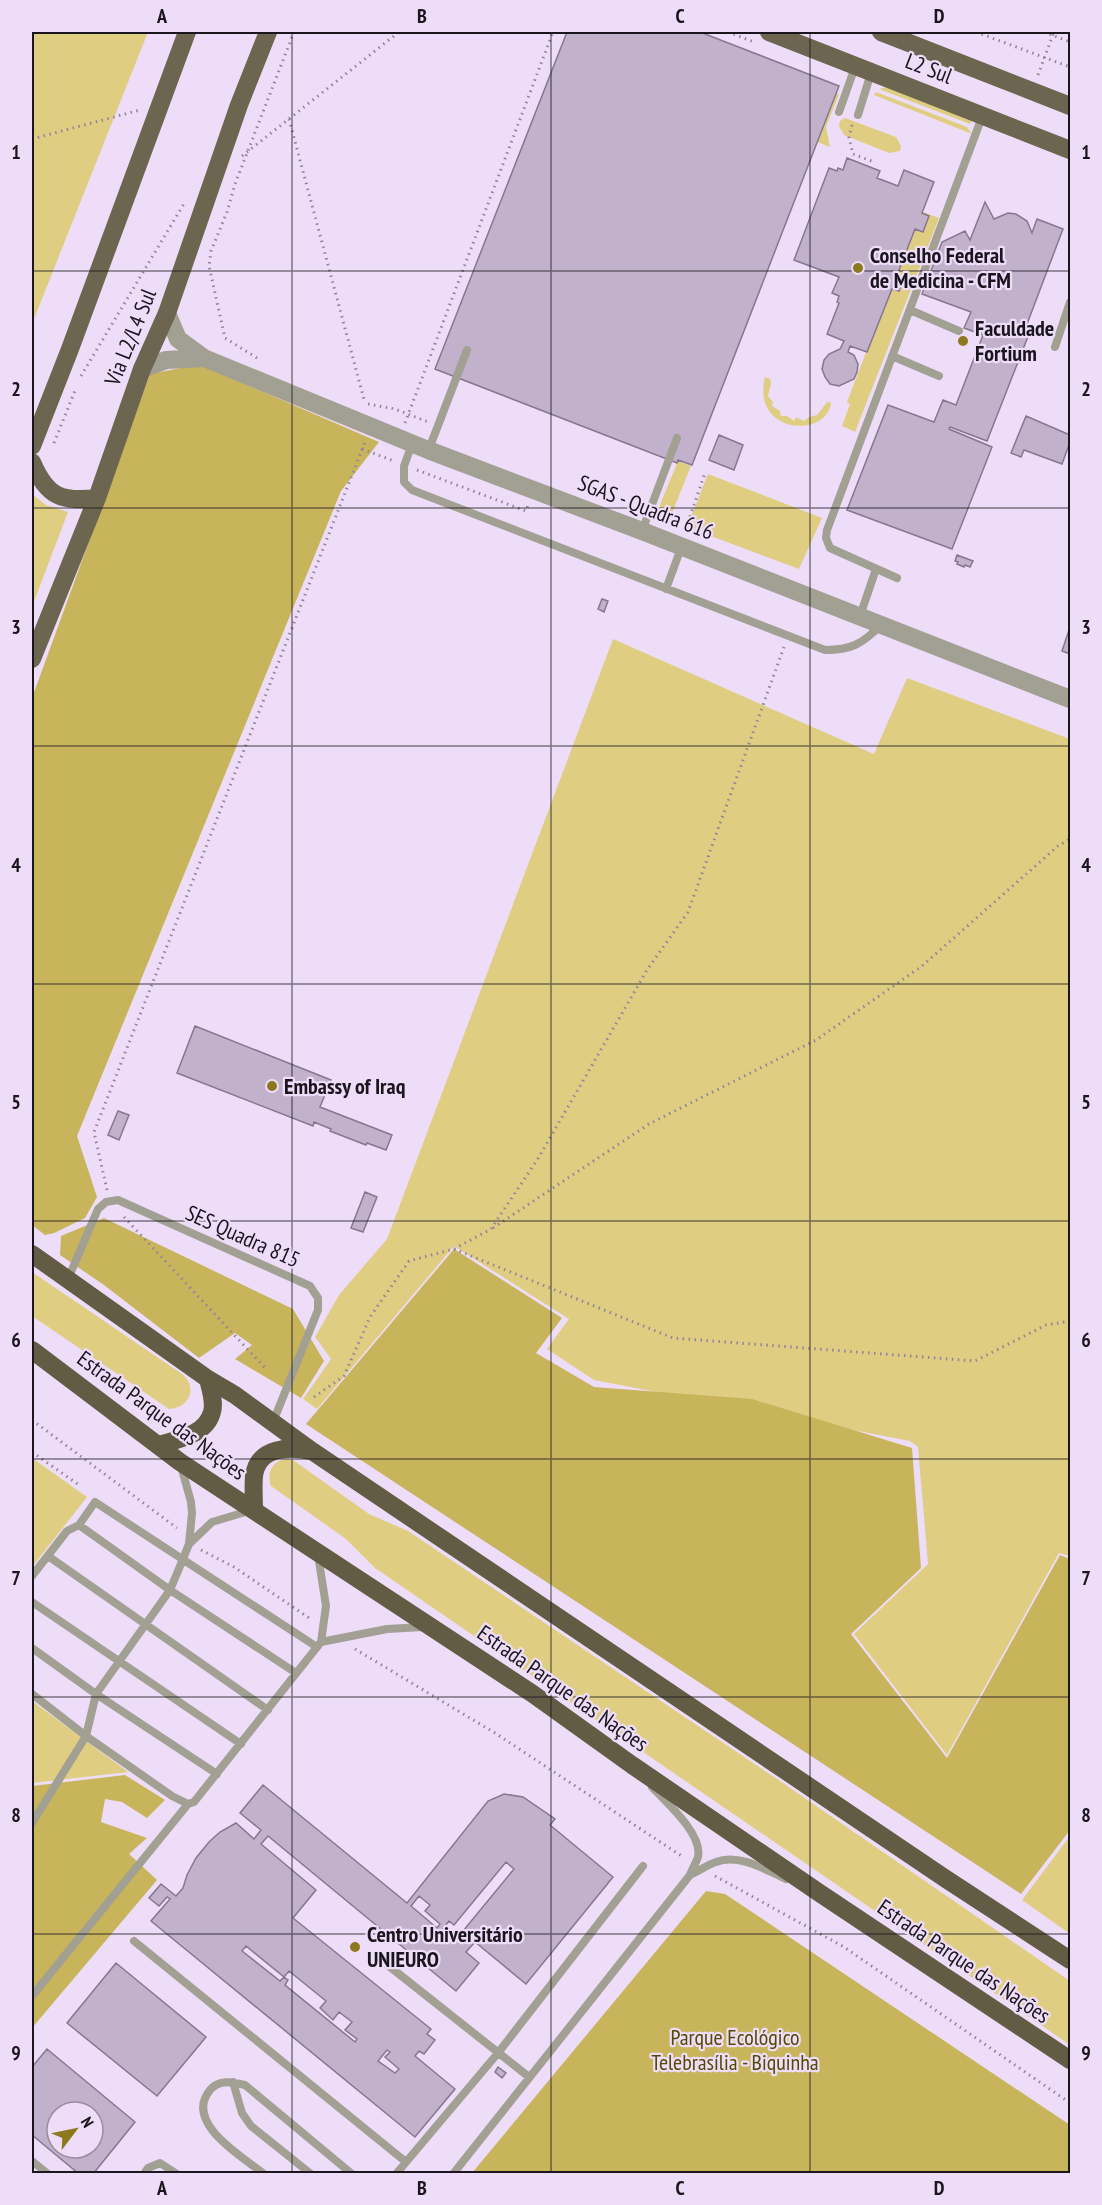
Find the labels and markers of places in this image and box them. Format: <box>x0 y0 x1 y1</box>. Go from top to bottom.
place label: Conselho Federal de Medicina - CFM <box>870 241 1011 294</box>
marker: Conselho Federal de Medicina - CFM <box>851 261 865 275</box>
place label: Faculdade Fortium <box>975 314 1054 367</box>
marker: Faculdade Fortium <box>956 334 970 348</box>
place label: Embassy of Iraq <box>284 1072 405 1100</box>
marker: Embassy of Iraq <box>265 1079 279 1093</box>
place label: Centro Universitário UNIEURO <box>367 1920 523 1973</box>
marker: Centro Universitário UNIEURO <box>348 1940 362 1954</box>

